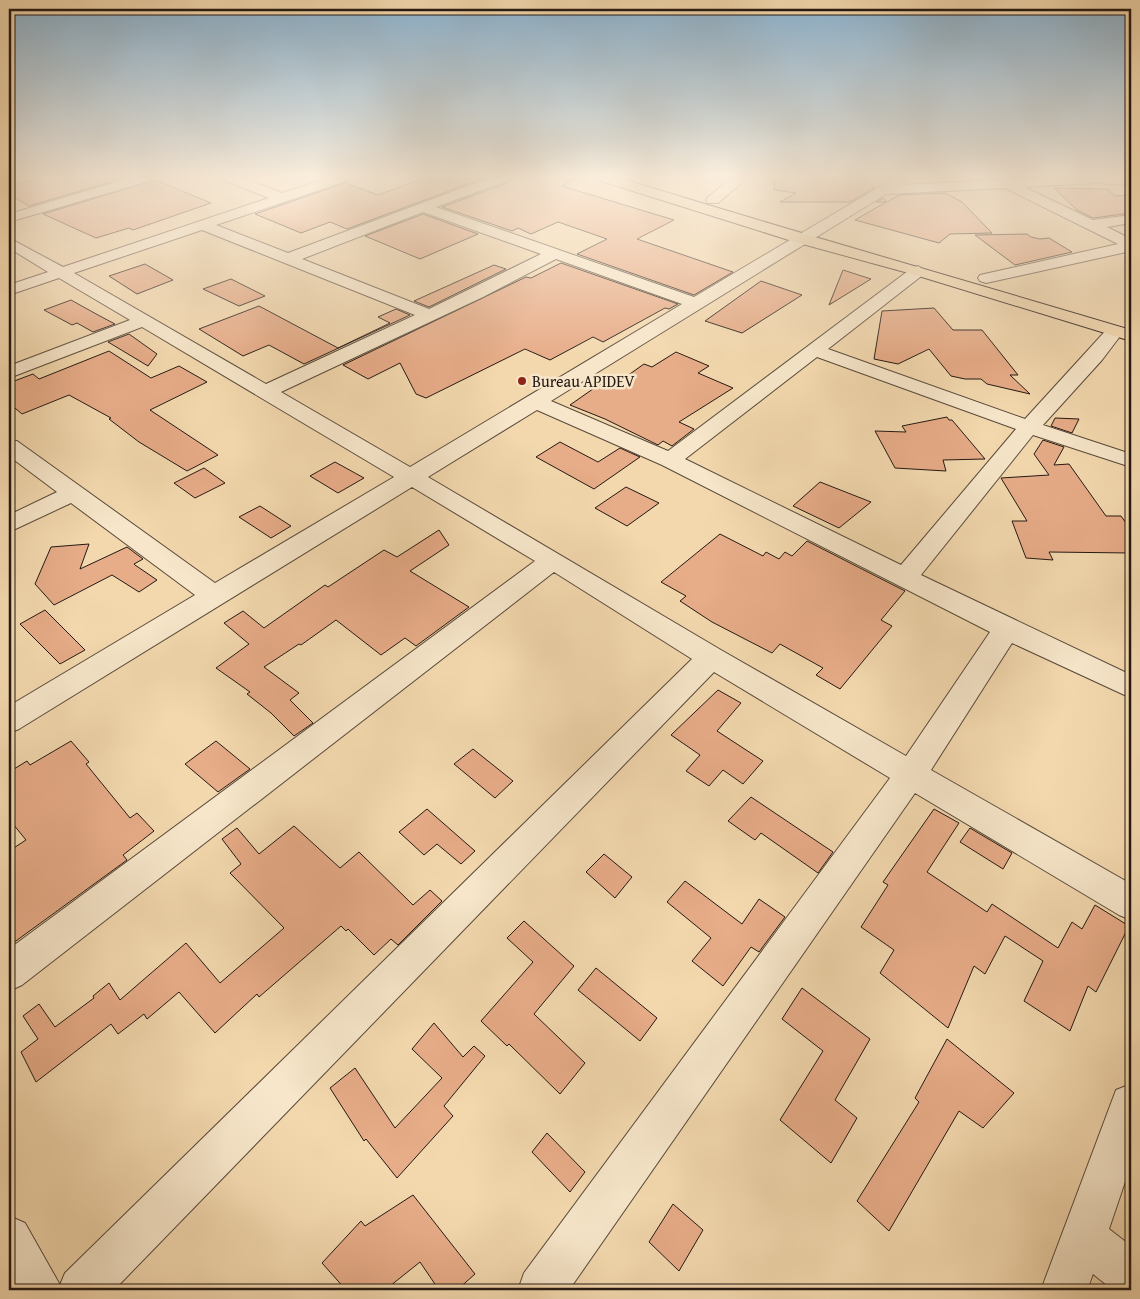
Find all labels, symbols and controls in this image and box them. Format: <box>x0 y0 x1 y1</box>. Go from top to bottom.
place label: Bureau APIDEV <box>532 369 635 393</box>
marker: Bureau APIDEV <box>516 375 528 387</box>

